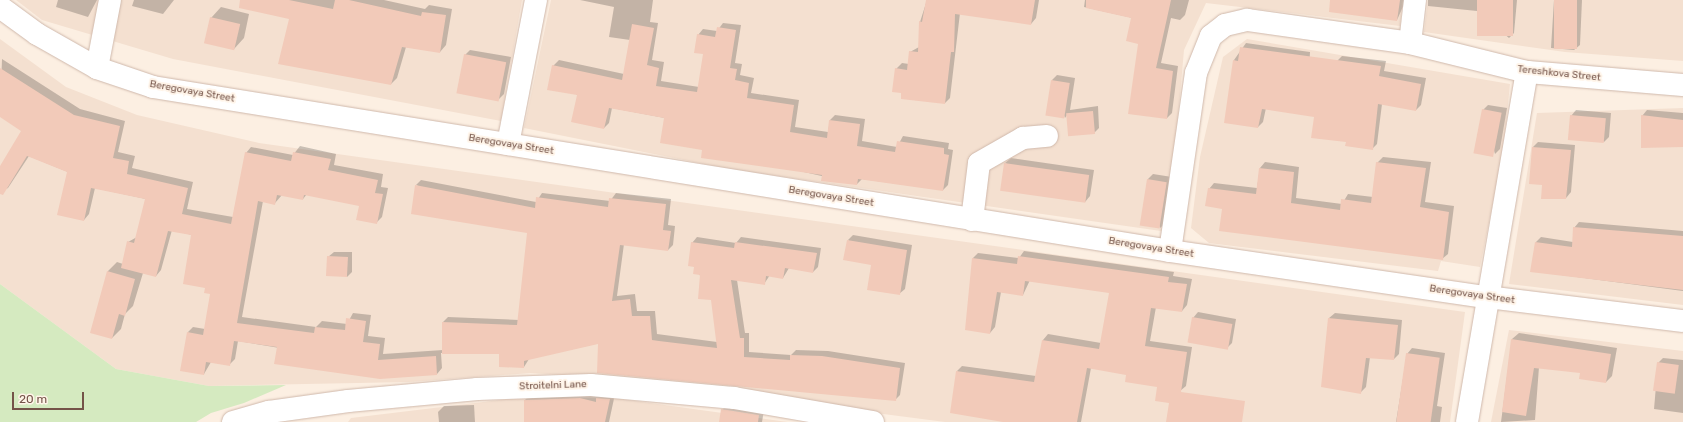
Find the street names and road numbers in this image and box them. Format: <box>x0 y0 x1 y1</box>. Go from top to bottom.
street label: Tereshkova Street <box>1517 64 1601 84</box>
street label: Beregovaya Street <box>149 79 235 105</box>
street label: Beregovaya Street <box>468 132 554 158</box>
street label: Beregovaya Street <box>788 184 874 210</box>
street label: Beregovaya Street <box>1108 235 1194 261</box>
street label: Beregovaya Street <box>1429 283 1515 307</box>
street label: Stroitelni Lane <box>519 379 587 393</box>

